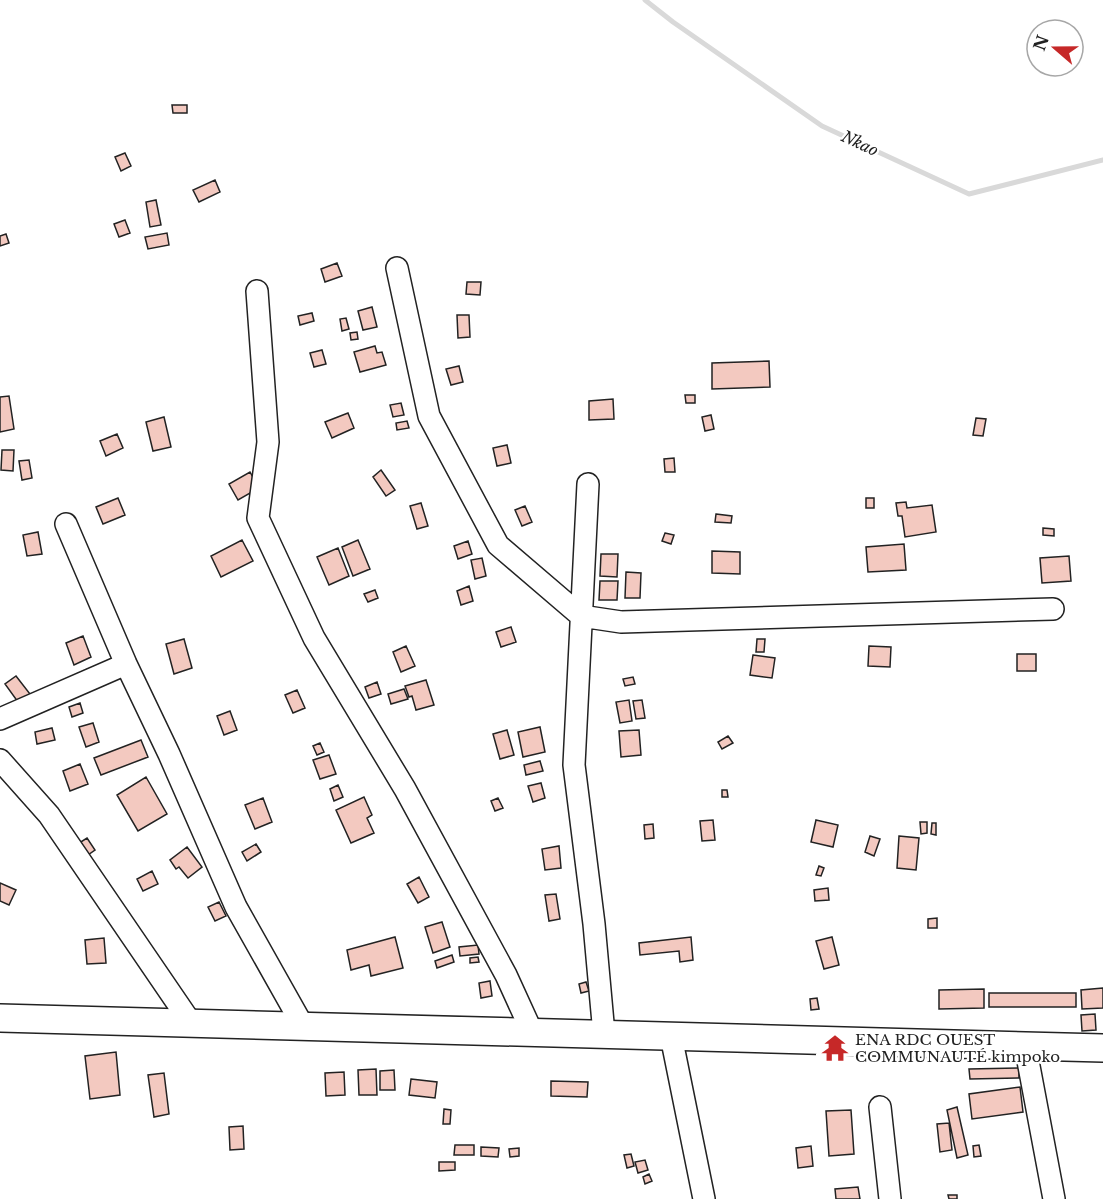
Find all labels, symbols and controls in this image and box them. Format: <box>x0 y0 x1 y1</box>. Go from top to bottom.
north arrow <box>1025 18 1085 78</box>
text: N <box>1029 32 1053 53</box>
water label: Nkao <box>837 125 882 160</box>
place label: ENA RDC OUEST COMMUNAUTÉ kimpoko <box>855 1030 1060 1066</box>
temple icon: ENA RDC OUEST COMMUNAUTÉ kimpoko <box>820 1033 850 1063</box>

